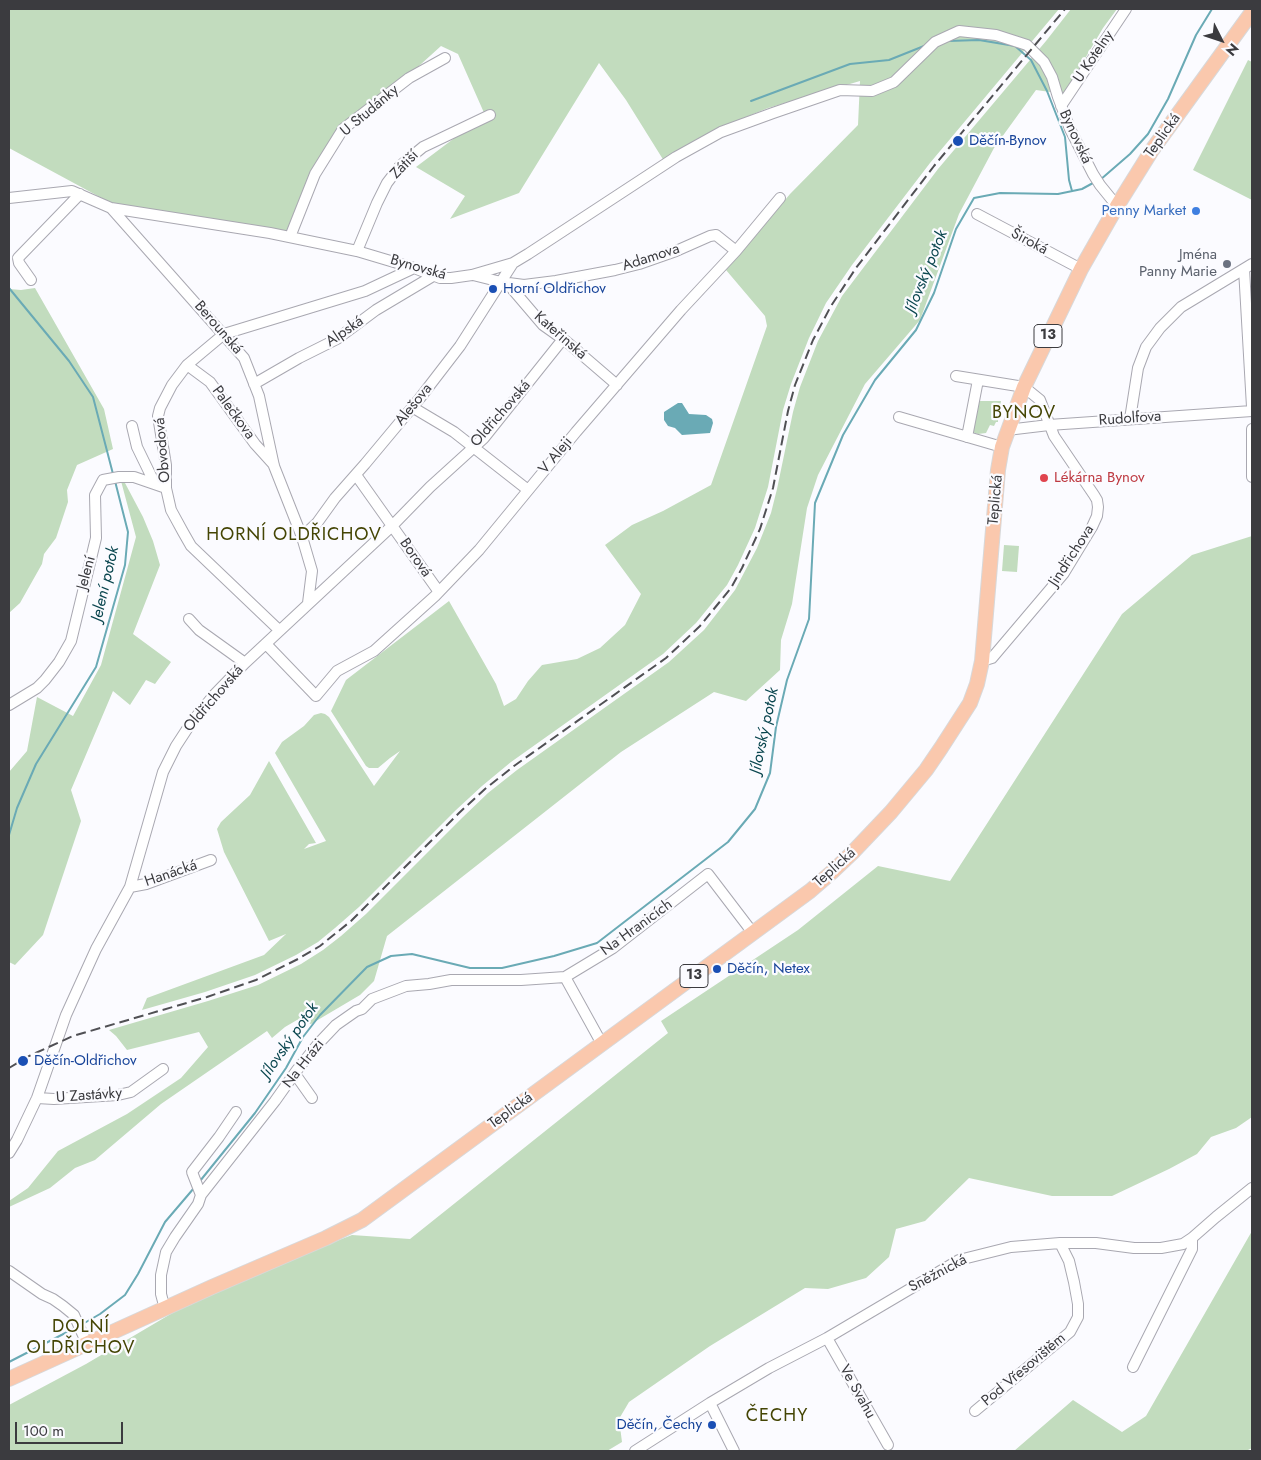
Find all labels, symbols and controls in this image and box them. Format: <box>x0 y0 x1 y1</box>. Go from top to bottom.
north arrow <box>1196 15 1246 65</box>
street label: U Kotelny <box>1070 27 1118 87</box>
text: N <box>1221 39 1244 61</box>
street label: U Studánky <box>337 81 403 141</box>
street label: Bynovská <box>1055 107 1095 167</box>
street label: Teplická <box>1141 110 1185 162</box>
place label: Děčín-Bynov <box>969 132 1046 150</box>
marker: Děčín-Bynov <box>951 134 965 148</box>
street label: Zátiší <box>387 147 423 183</box>
place label: Penny Market <box>1102 202 1186 220</box>
marker: Penny Market <box>1190 205 1202 217</box>
street label: Široká <box>1008 225 1050 259</box>
water label: Jílovský potok <box>902 228 952 316</box>
street label: Adamova <box>620 240 682 276</box>
place label: Jména Panny Marie <box>1139 246 1217 281</box>
street label: Bynovská <box>388 251 448 285</box>
marker: Jména Panny Marie <box>1221 258 1233 270</box>
place label: Horní Oldřichov <box>503 280 606 298</box>
marker: Horní Oldřichov <box>487 283 499 295</box>
street label: Berounská <box>190 298 246 358</box>
street label: Kateřinská <box>530 308 590 364</box>
street label: Alpská <box>323 313 367 351</box>
road number: 13 <box>1034 324 1062 348</box>
street label: Oldřichovská <box>467 377 535 451</box>
street label: Alešova <box>392 380 436 430</box>
street label: Palečkova <box>208 383 258 443</box>
district label: BYNOV <box>991 403 1057 425</box>
street label: Rudolfova <box>1098 408 1162 430</box>
street label: Obvodová <box>151 417 175 483</box>
street label: V Aleji <box>535 434 577 478</box>
place label: Lékárna Bynov <box>1054 469 1144 487</box>
marker: Lékárna Bynov <box>1038 472 1050 484</box>
street label: Teplická <box>985 474 1007 526</box>
street label: Jindřichova <box>1045 522 1099 590</box>
district label: HORNÍ OLDŘICHOV <box>204 525 384 547</box>
street label: Borová <box>395 535 435 581</box>
water label: Jelení potok <box>88 544 124 624</box>
street label: Jelení <box>74 554 100 592</box>
street label: Oldřichovská <box>180 662 248 736</box>
water label: Jílovský potok <box>746 686 784 776</box>
street label: Teplická <box>810 845 860 891</box>
street label: Hanácká <box>142 857 200 891</box>
street label: Na Hranicích <box>598 896 676 960</box>
place label: Děčín, Netex <box>727 960 810 978</box>
marker: Děčín, Netex <box>711 963 723 975</box>
road number: 13 <box>680 964 708 988</box>
water label: Jílovský potok <box>257 1000 323 1082</box>
street label: Na Hrázi <box>279 1036 329 1092</box>
place label: Děčín-Oldřichov <box>34 1052 137 1070</box>
marker: Děčín-Oldřichov <box>16 1054 30 1068</box>
street label: U Zastávky <box>55 1085 123 1107</box>
street label: Teplická <box>485 1089 537 1133</box>
street label: Sněžnická <box>906 1251 970 1297</box>
district label: DOLNÍ OLDŘICHOV <box>25 1317 137 1360</box>
street label: Pod Vřesovištěm <box>978 1330 1070 1410</box>
street label: Ve Svahu <box>835 1362 879 1422</box>
district label: ČECHY <box>745 1406 809 1428</box>
scale bar <box>18 1412 125 1444</box>
place label: Děčín, Čechy <box>616 1416 702 1434</box>
marker: Děčín, Čechy <box>706 1419 718 1431</box>
text: 100 m <box>23 1420 64 1442</box>

